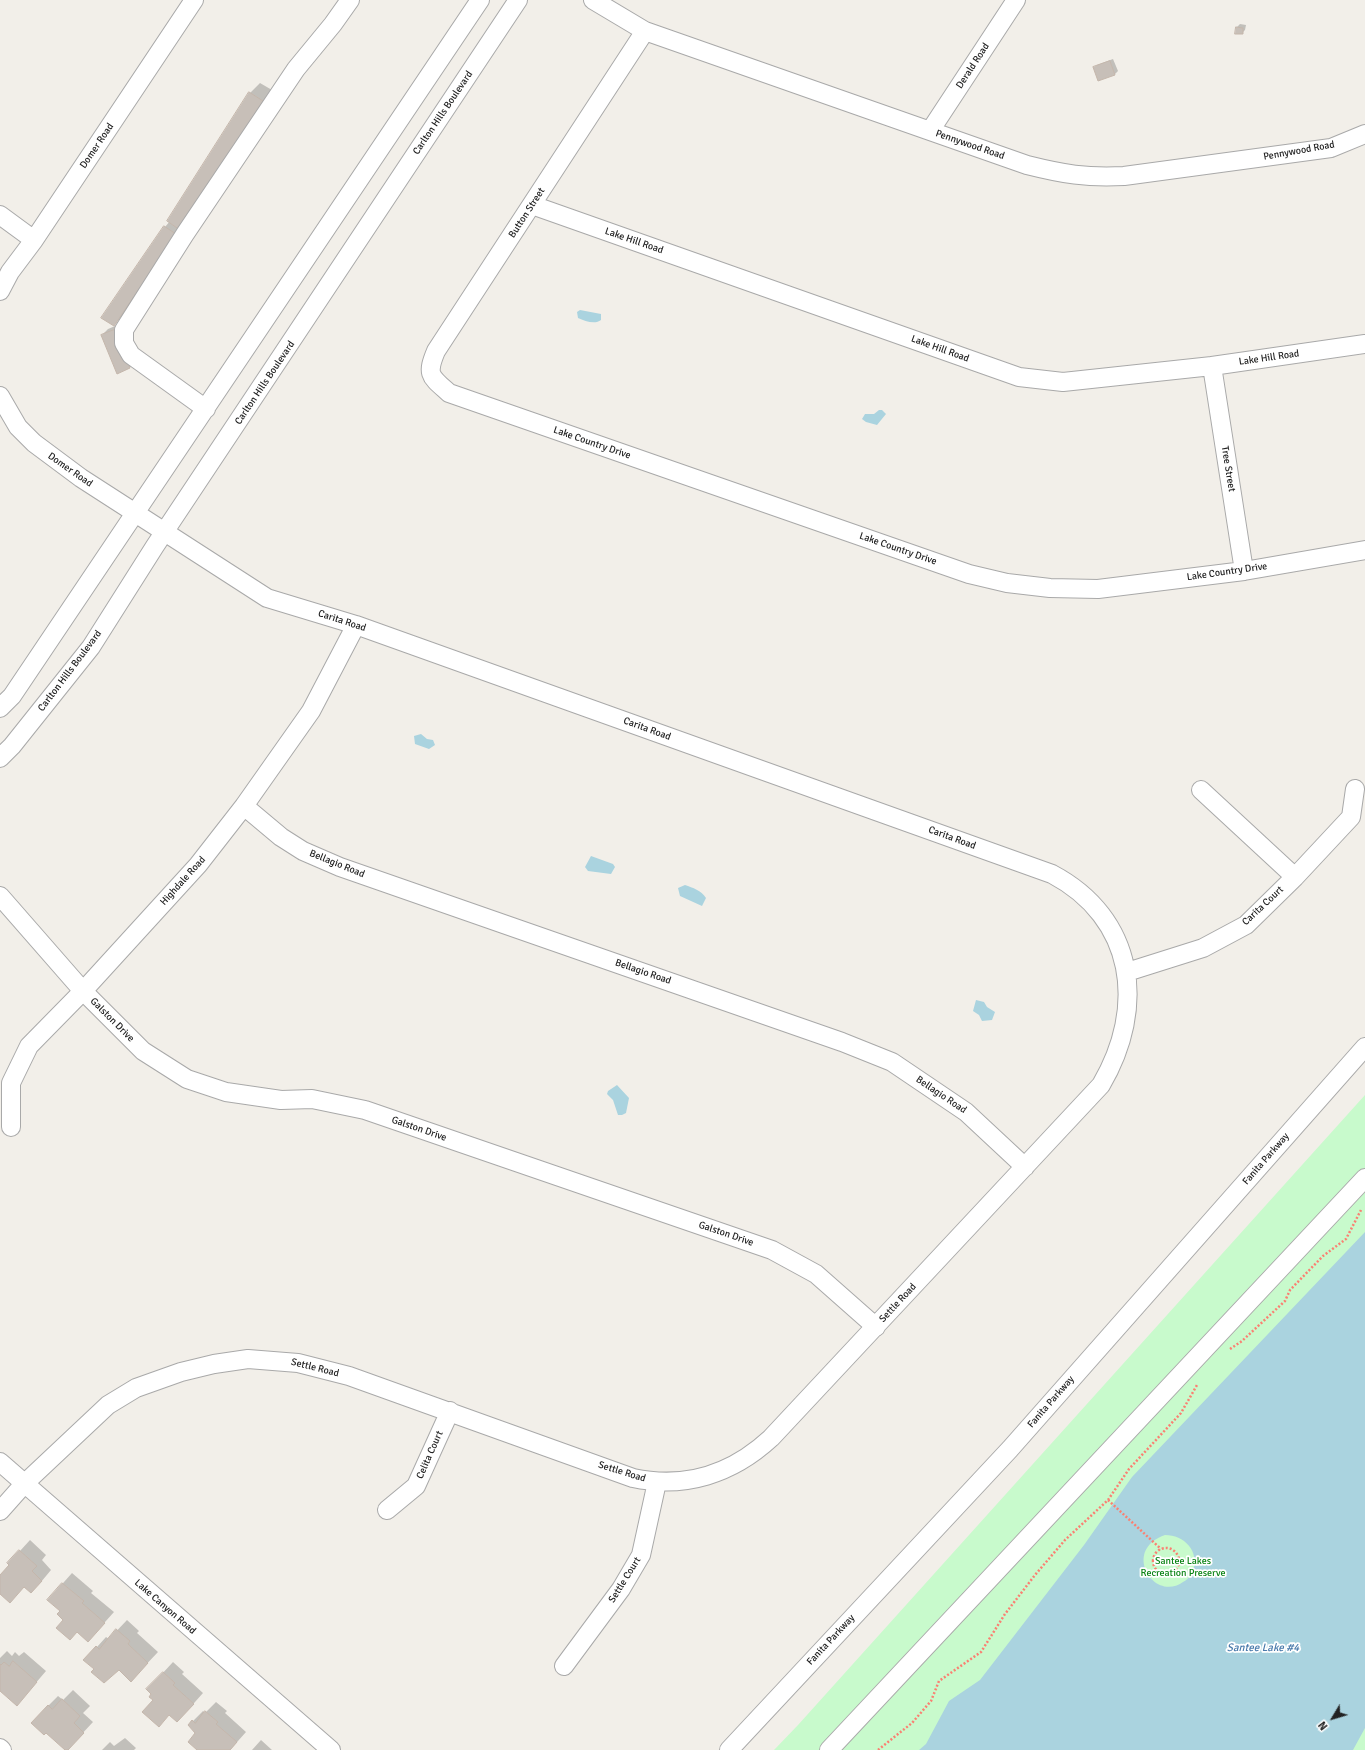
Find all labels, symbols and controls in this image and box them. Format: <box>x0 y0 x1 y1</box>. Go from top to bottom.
street label: Derald Road <box>954 41 992 91</box>
street label: Carlton Hills Boulevard <box>410 69 476 157</box>
street label: Domer Road <box>78 121 116 171</box>
street label: Pennywood Road <box>934 128 1006 162</box>
street label: Pennywood Road <box>1262 139 1336 163</box>
street label: Button Street <box>506 186 548 240</box>
street label: Lake Hill Road <box>603 225 665 257</box>
street label: Lake Hill Road <box>909 333 971 365</box>
street label: Carlton Hills Boulevard <box>232 339 298 427</box>
street label: Lake Hill Road <box>1238 348 1300 368</box>
street label: Lake Country Drive <box>552 424 632 462</box>
street label: Tree Street <box>1218 445 1238 493</box>
street label: Domer Road <box>45 450 95 490</box>
street label: Lake Country Drive <box>858 530 938 568</box>
street label: Lake Country Drive <box>1186 560 1268 584</box>
street label: Carita Road <box>317 608 367 634</box>
street label: Carlton Hills Boulevard <box>36 628 104 714</box>
street label: Carita Road <box>622 715 672 743</box>
street label: Carita Road <box>927 824 977 852</box>
street label: Bellagio Road <box>308 847 366 881</box>
street label: Highdale Road <box>158 854 208 908</box>
street label: Carita Court <box>1240 884 1286 928</box>
street label: Bellagio Road <box>613 957 673 987</box>
street label: Galston Drive <box>87 995 137 1045</box>
street label: Bellagio Road <box>913 1074 969 1116</box>
street label: Galston Drive <box>390 1114 448 1144</box>
street label: Fanita Parkway <box>1240 1131 1292 1187</box>
street label: Galston Drive <box>697 1219 755 1249</box>
street label: Settle Road <box>877 1281 919 1325</box>
street label: Settle Road <box>290 1356 340 1380</box>
street label: Fanita Parkway <box>1025 1374 1077 1430</box>
street label: Celita Court <box>414 1429 446 1481</box>
street label: Settle Road <box>597 1459 647 1485</box>
street label: Settle Court <box>606 1555 644 1605</box>
park label: Santee Lakes Recreation Preserve <box>1141 1555 1225 1578</box>
street label: Lake Canyon Road <box>132 1577 198 1637</box>
street label: Fanita Parkway <box>805 1612 857 1668</box>
water label: Santee Lake #4 <box>1227 1641 1299 1655</box>
north arrow <box>1313 1698 1353 1738</box>
text: N <box>1316 1719 1331 1733</box>

